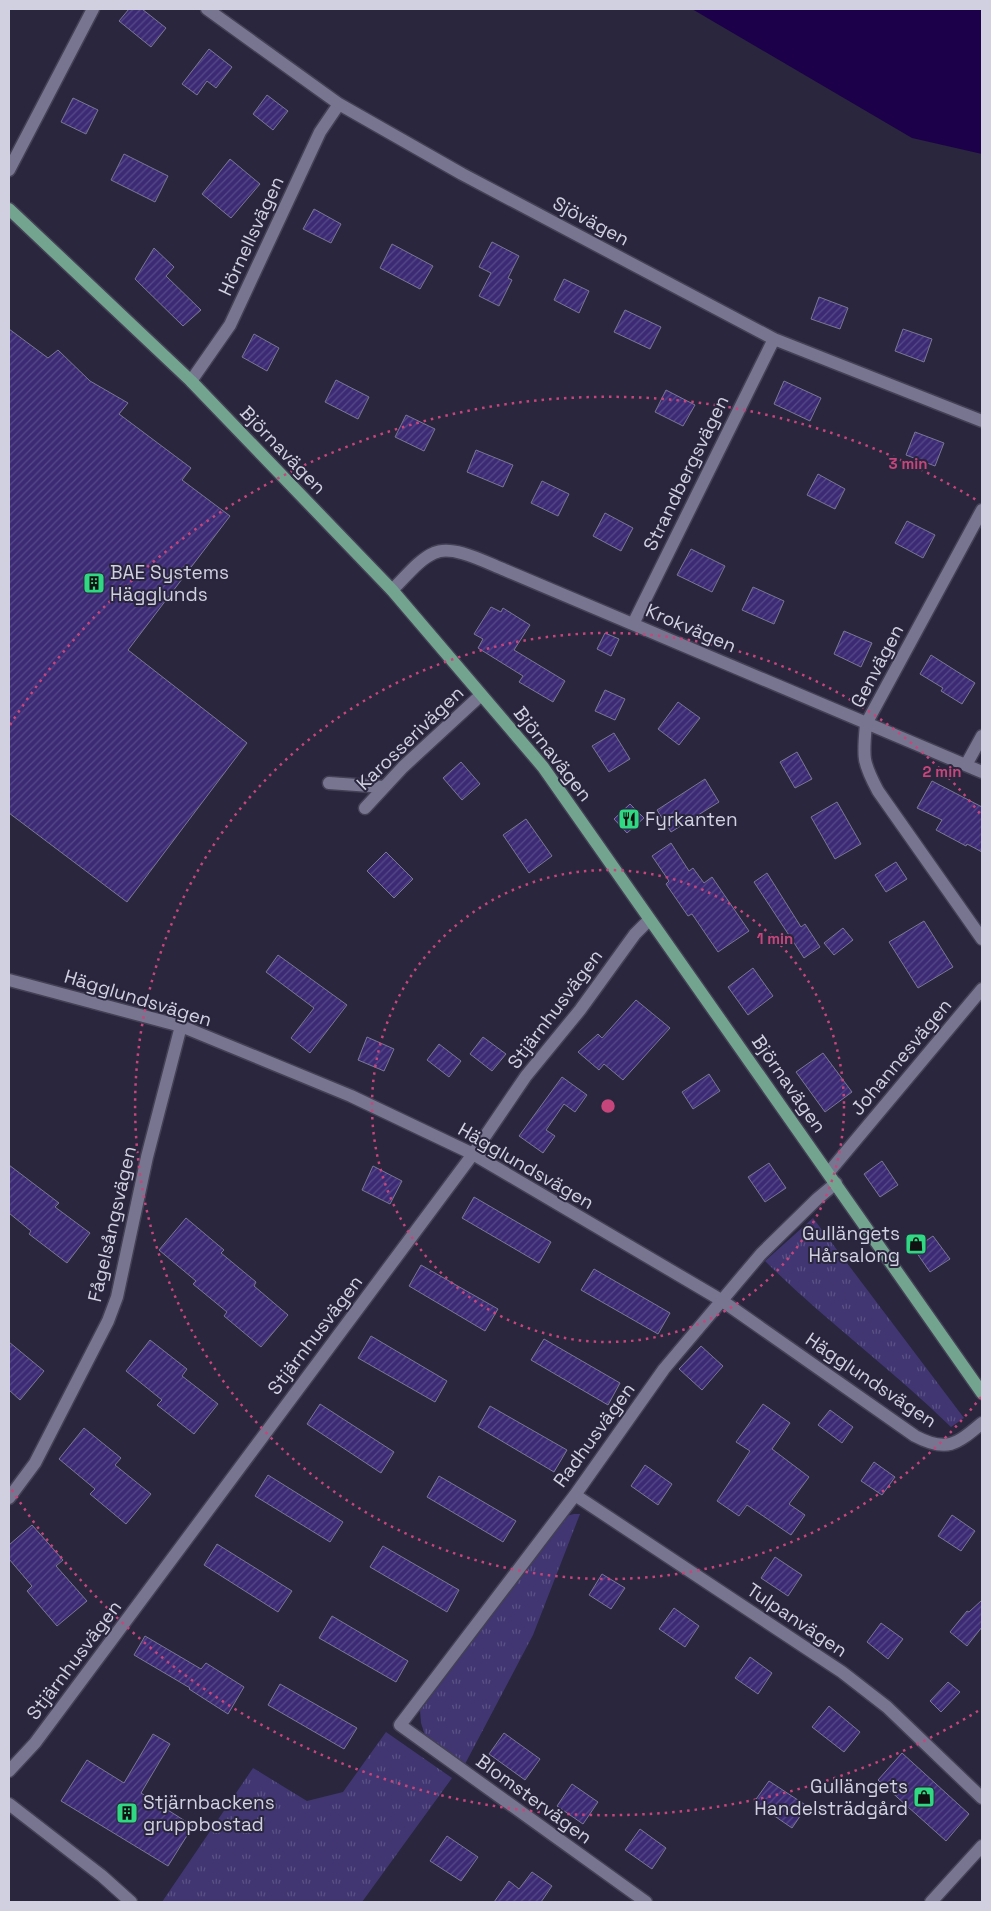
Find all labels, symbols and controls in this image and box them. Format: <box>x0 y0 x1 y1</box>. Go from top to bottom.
street label: Hörnellsvägen <box>212 172 290 300</box>
street label: Sjövägen <box>548 190 634 252</box>
street label: Strandbergsvägen <box>638 391 734 555</box>
street label: Björnavägen <box>234 400 332 500</box>
text: 3 min <box>889 454 927 473</box>
place label: BAE Systems Hägglunds <box>110 560 229 607</box>
building icon: BAE Systems Hägglunds <box>82 571 106 595</box>
street label: Krokvägen <box>642 598 740 658</box>
street label: Genvägen <box>845 620 909 712</box>
street label: Karosserivägen <box>351 680 469 796</box>
street label: Björnavägen <box>508 701 598 807</box>
text: 2 min <box>923 762 961 781</box>
restaurant icon: Fyrkanten <box>617 807 641 831</box>
place label: Fyrkanten <box>645 807 738 832</box>
text: 1 min <box>757 929 793 948</box>
street label: Stjärnhusvägen <box>502 944 608 1074</box>
street label: Hägglundsvägen <box>61 964 215 1032</box>
street label: Johannesvägen <box>845 993 957 1121</box>
street label: Björnavägen <box>746 1030 832 1138</box>
centre of rings <box>599 1097 617 1115</box>
street label: Hägglundsvägen <box>453 1117 599 1215</box>
street label: Fågelsångsvägen <box>82 1144 142 1304</box>
place label: Gullängets Hårsalong <box>802 1221 900 1268</box>
shop icon: Gullängets Hårsalong <box>904 1232 928 1256</box>
street label: Stjärnhusvägen <box>262 1270 368 1400</box>
street label: Hägglundsvägen <box>801 1327 941 1433</box>
street label: Radhusvägen <box>548 1378 640 1492</box>
street label: Tulpanvägen <box>742 1577 852 1663</box>
street label: Stjärnhusvägen <box>21 1595 127 1725</box>
street label: Blomstervägen <box>471 1748 597 1850</box>
place label: Gullängets Handelsträdgård <box>754 1774 908 1821</box>
shop icon: Gullängets Handelsträdgård <box>912 1785 936 1809</box>
place label: Stjärnbackens gruppbostad <box>143 1790 275 1837</box>
building icon: Stjärnbackens gruppbostad <box>115 1801 139 1825</box>

